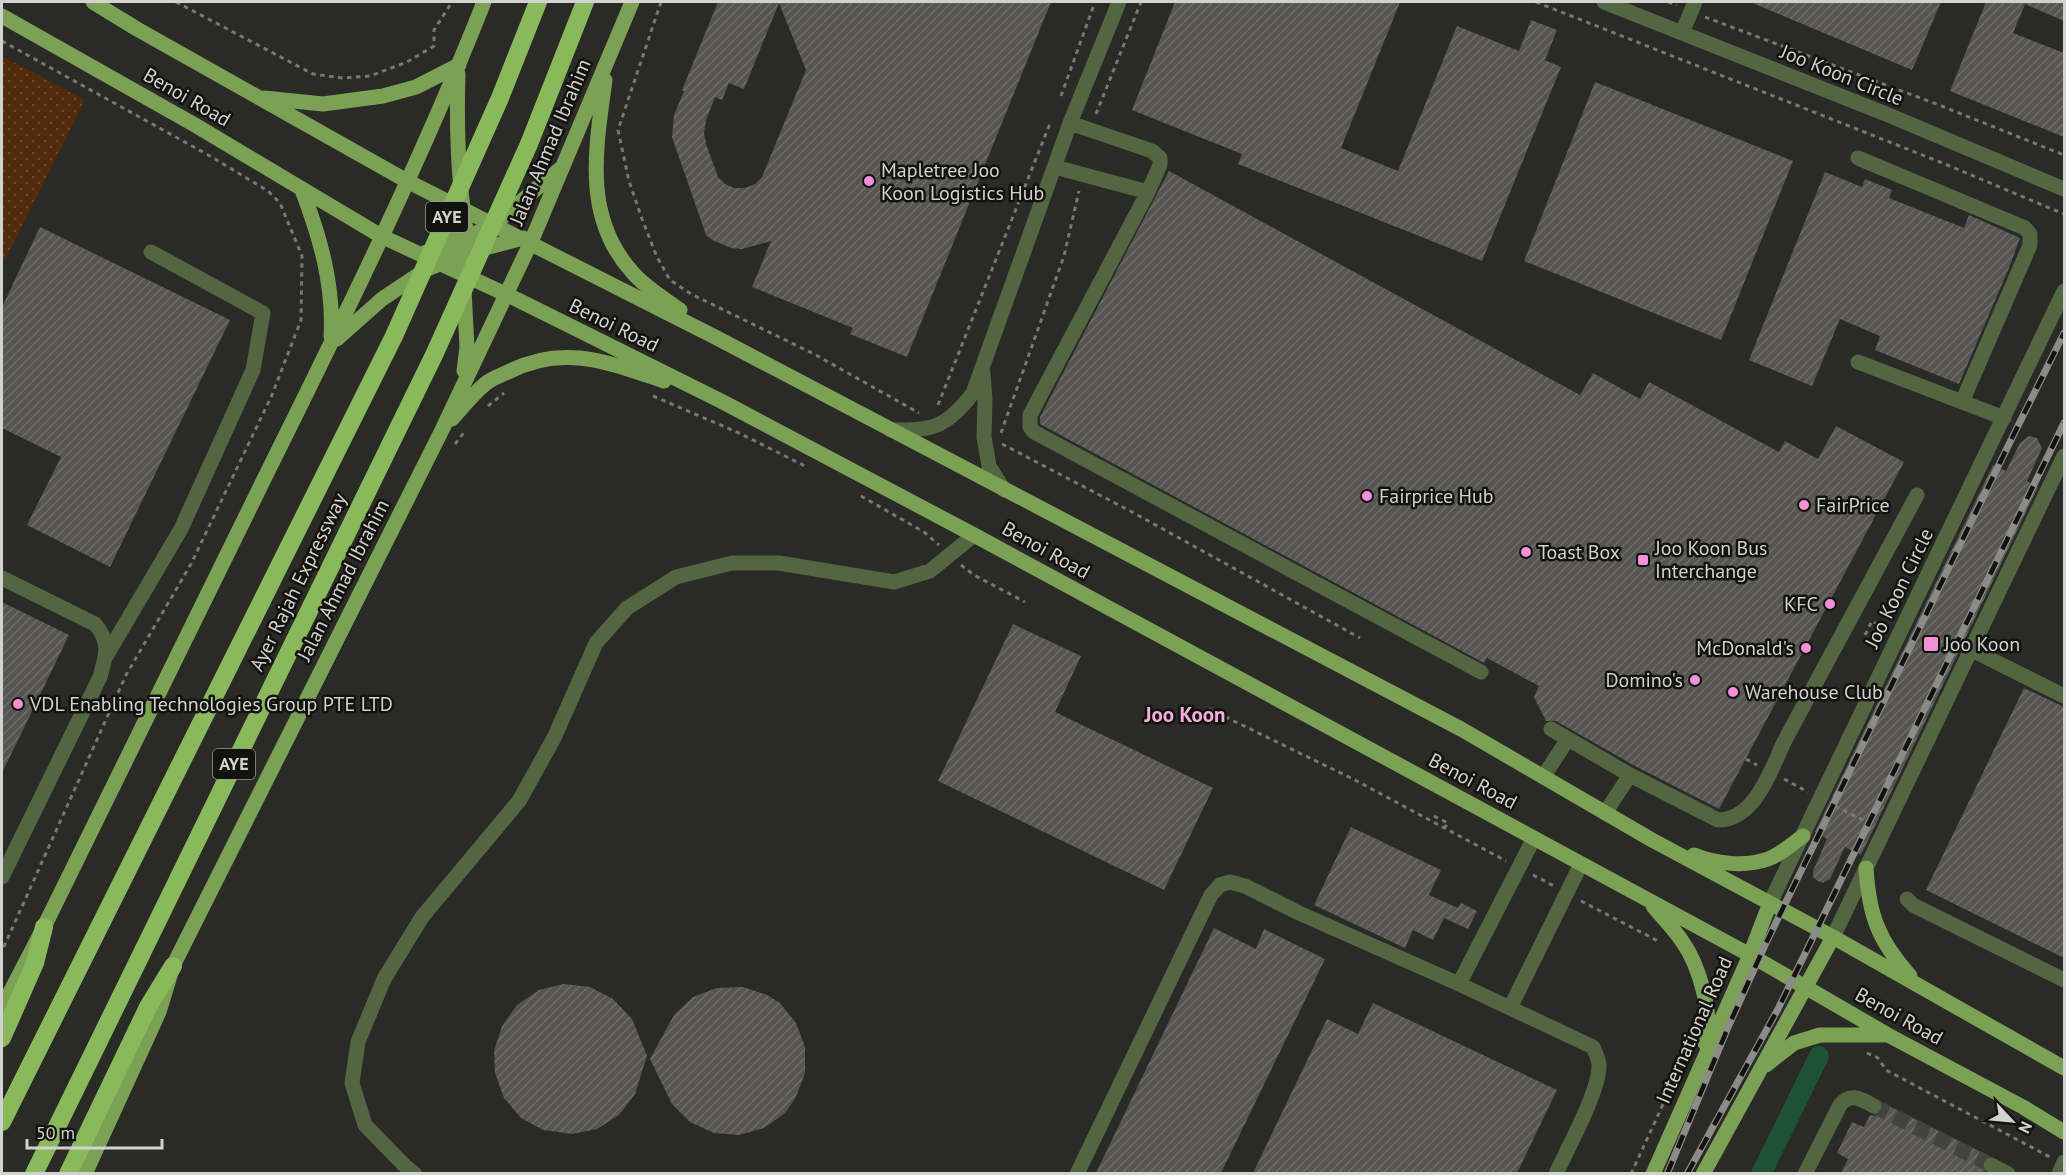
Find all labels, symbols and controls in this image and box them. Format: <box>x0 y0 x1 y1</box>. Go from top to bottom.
street label: Joo Koon Circle <box>1776 38 1907 111</box>
street label: Jalan Ahmad Ibrahim <box>503 55 597 230</box>
street label: Benoi Road <box>139 62 235 132</box>
place label: Mapletree Joo Koon Logistics Hub <box>881 157 1044 206</box>
marker: Mapletree Joo Koon Logistics Hub <box>862 174 876 188</box>
road number: AYE <box>426 202 468 232</box>
street label: Benoi Road <box>565 292 663 358</box>
place label: Fairprice Hub <box>1379 483 1493 509</box>
street label: Ayer Rajah Expressway <box>244 488 353 675</box>
marker: Fairprice Hub <box>1360 489 1374 503</box>
place label: FairPrice <box>1816 492 1890 518</box>
street label: Jalan Ahmad Ibrahim <box>291 495 395 666</box>
marker: FairPrice <box>1797 498 1811 512</box>
street label: Benoi Road <box>997 515 1095 585</box>
street label: Joo Koon Circle <box>1858 524 1939 653</box>
place label: Joo Koon Bus Interchange <box>1654 535 1767 584</box>
place label: Toast Box <box>1538 539 1620 565</box>
marker: Toast Box <box>1519 545 1533 559</box>
marker: Joo Koon Bus Interchange <box>1636 553 1650 567</box>
place label: KFC <box>1784 591 1818 617</box>
marker: KFC <box>1823 597 1837 611</box>
place label: Joo Koon <box>1943 631 2020 657</box>
place label: McDonald's <box>1696 635 1794 661</box>
marker: Joo Koon <box>1922 635 1940 653</box>
marker: McDonald's <box>1799 641 1813 655</box>
place label: Domino's <box>1605 667 1683 693</box>
marker: Domino's <box>1688 673 1702 687</box>
place label: Warehouse Club <box>1745 679 1883 705</box>
marker: Warehouse Club <box>1726 685 1740 699</box>
place label: VDL Enabling Technologies Group PTE LTD <box>29 691 393 717</box>
marker: VDL Enabling Technologies Group PTE LTD <box>11 697 25 711</box>
district label: Joo Koon <box>1144 701 1225 728</box>
street label: Benoi Road <box>1424 747 1522 815</box>
road number: AYE <box>213 749 255 779</box>
street label: International Road <box>1650 952 1738 1108</box>
street label: Benoi Road <box>1850 981 1948 1051</box>
north arrow <box>1982 1091 2042 1151</box>
scale bar <box>27 1112 162 1150</box>
text: N <box>2014 1118 2037 1137</box>
text: 50 m <box>36 1121 75 1144</box>

